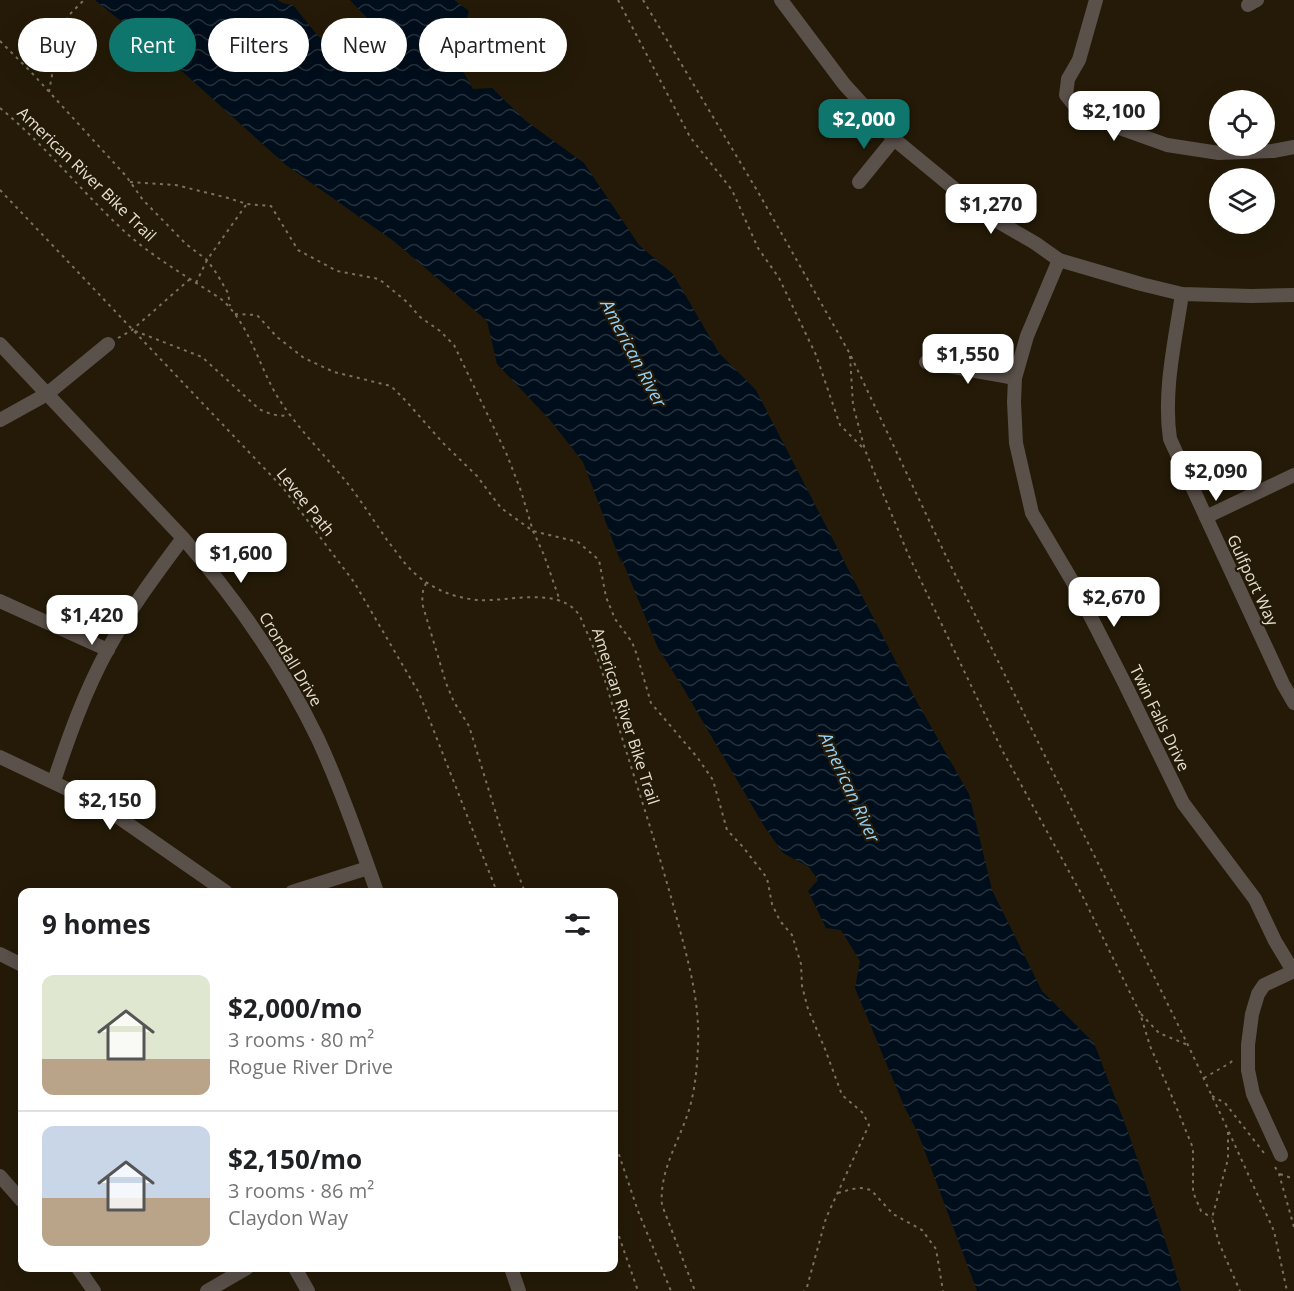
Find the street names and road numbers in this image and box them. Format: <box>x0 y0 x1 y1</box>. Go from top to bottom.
street label: American River Bike Trail <box>13 102 161 246</box>
street label: Levee Path <box>272 463 340 541</box>
street label: Gulfport Way <box>1222 531 1284 630</box>
street label: Crondall Drive <box>254 608 328 710</box>
street label: American River Bike Trail <box>587 625 665 807</box>
street label: Twin Falls Drive <box>1125 661 1195 775</box>

